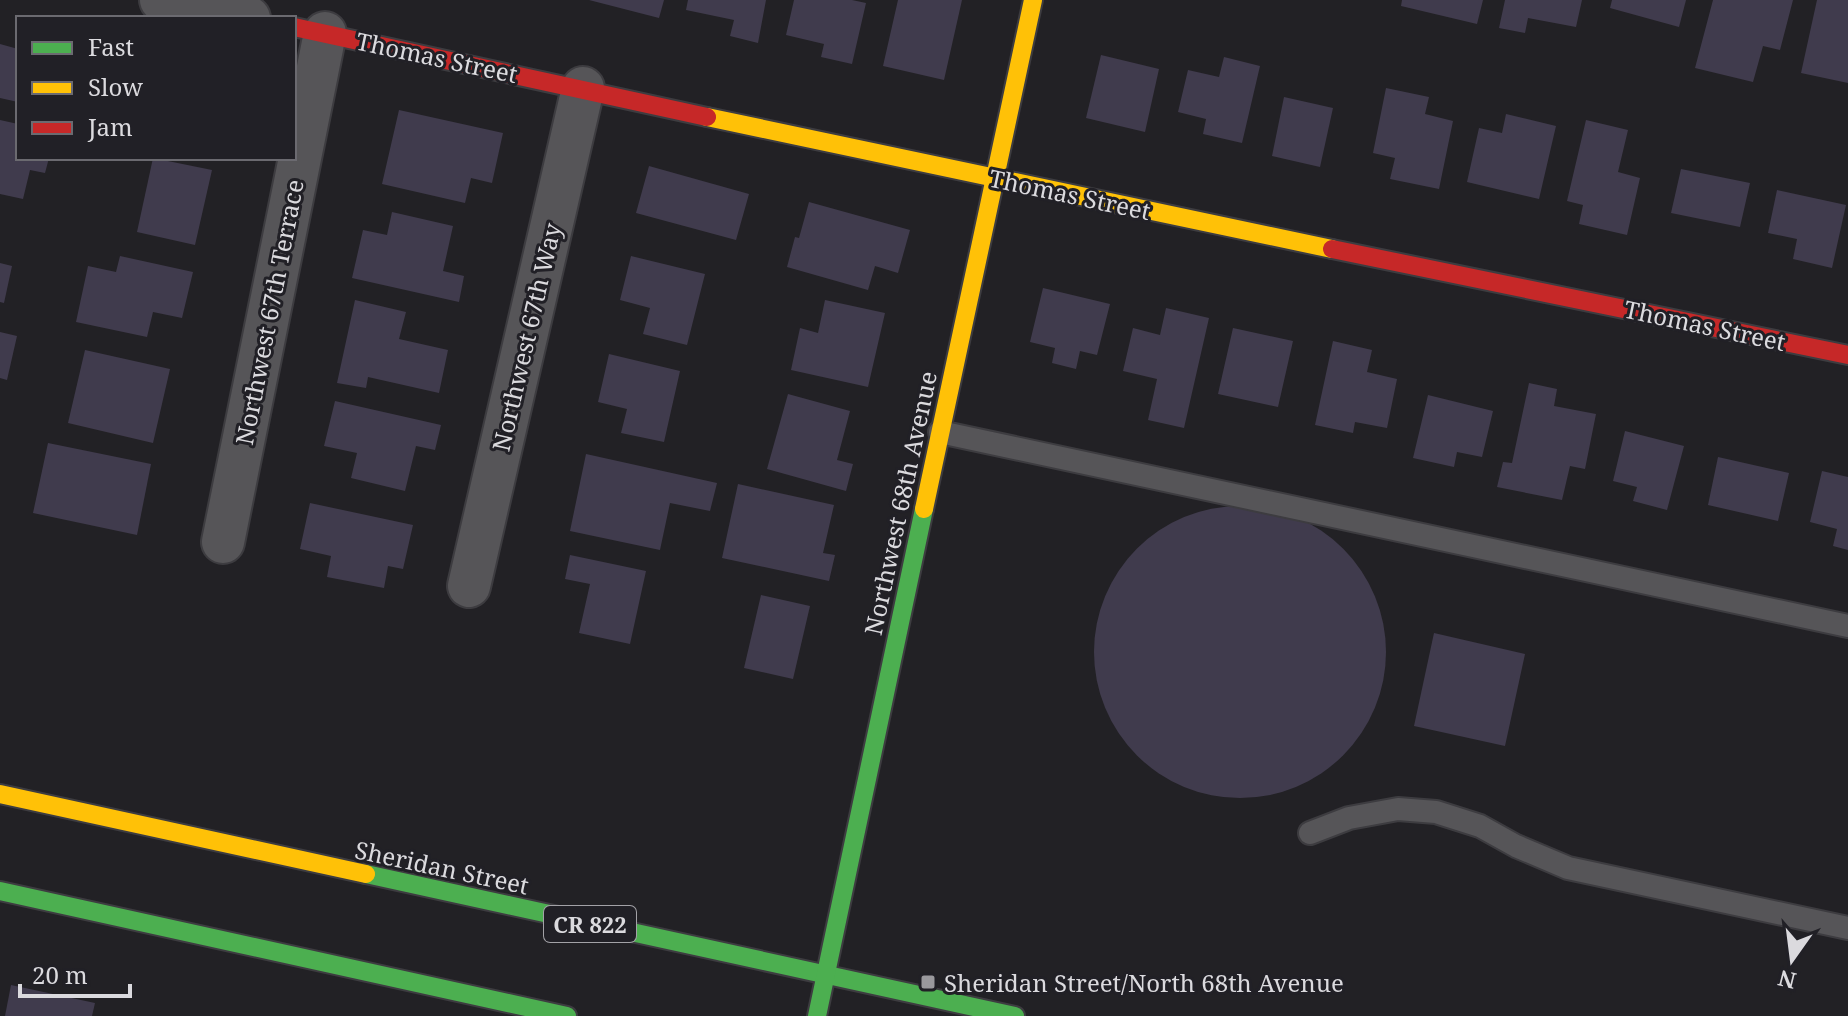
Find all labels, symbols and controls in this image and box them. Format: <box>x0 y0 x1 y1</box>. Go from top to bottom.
legend <box>16 16 296 160</box>
street label: Thomas Street <box>353 24 521 90</box>
text: Fast <box>88 30 134 63</box>
text: Slow <box>88 70 143 103</box>
text: Jam <box>87 110 133 143</box>
street label: Thomas Street <box>986 161 1154 227</box>
street label: Northwest 67th Terrace <box>227 177 311 447</box>
street label: Northwest 67th Way <box>484 219 568 454</box>
street label: Thomas Street <box>1621 292 1789 358</box>
street label: Northwest 68th Avenue <box>856 368 944 638</box>
street label: Sheridan Street <box>352 832 532 902</box>
road number: CR 822 <box>544 906 636 942</box>
north arrow <box>1752 920 1832 1000</box>
scale bar <box>20 948 130 998</box>
text: 20 m <box>32 958 88 991</box>
text: N <box>1775 964 1799 997</box>
place label: Sheridan Street/North 68th Avenue <box>944 966 1344 999</box>
marker: Sheridan Street/North 68th Avenue <box>919 973 937 991</box>

